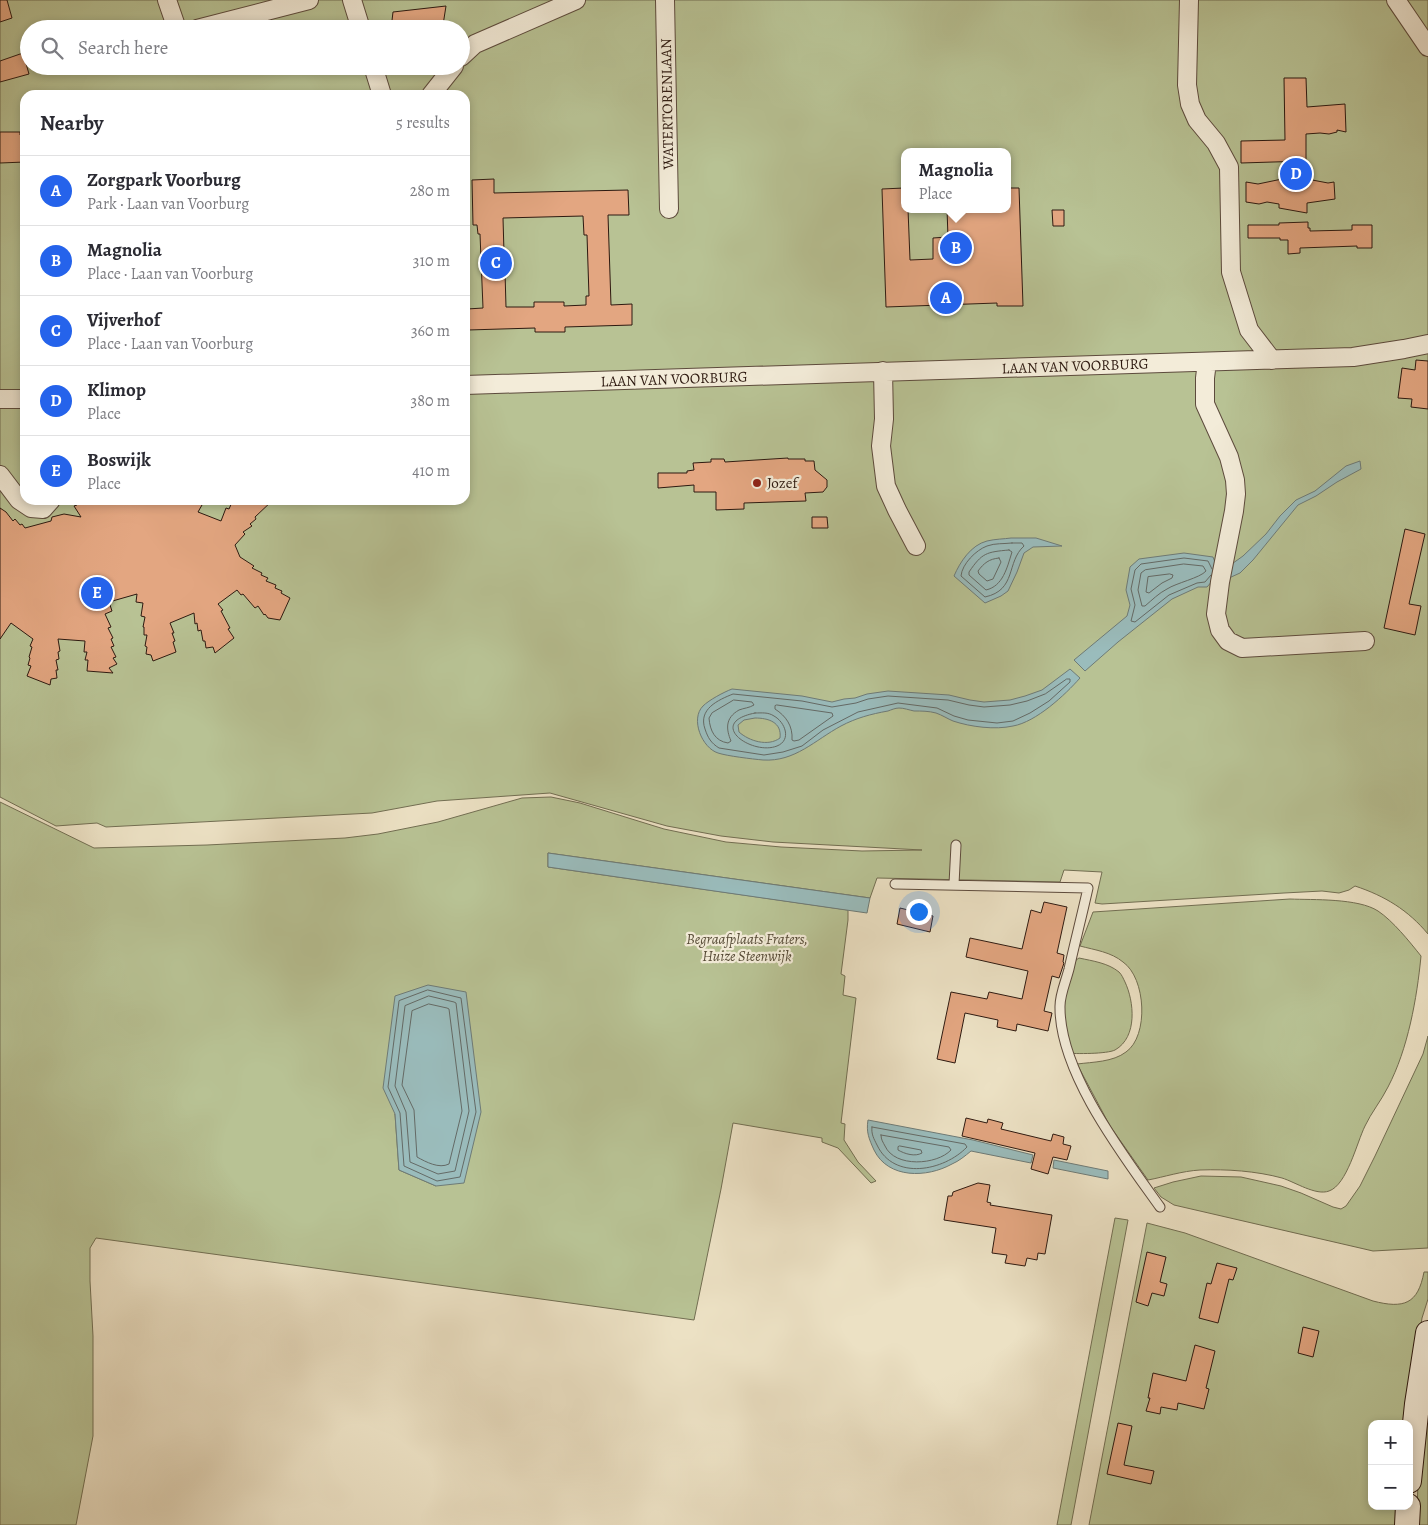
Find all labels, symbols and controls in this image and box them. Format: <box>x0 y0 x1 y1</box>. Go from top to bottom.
search box <box>20 20 470 75</box>
icon: search <box>38 34 66 62</box>
text: Search here <box>78 35 168 61</box>
street label: WATERTORENLAAN <box>656 38 678 171</box>
text: Nearby <box>40 109 103 137</box>
text: 5 results <box>396 112 450 134</box>
popup <box>901 148 1011 213</box>
pin: D <box>1280 155 1312 193</box>
text: Magnolia <box>919 157 993 183</box>
text: Zorgpark Voorburg <box>87 167 241 193</box>
text: A <box>51 180 61 202</box>
text: 280 m <box>410 180 450 202</box>
text: Place <box>919 183 952 205</box>
text: Park · Laan van Voorburg <box>87 193 249 215</box>
pin: B <box>940 229 972 267</box>
text: Magnolia <box>87 237 162 263</box>
pin: C <box>480 244 512 282</box>
text: B <box>51 250 61 272</box>
text: 310 m <box>413 250 450 272</box>
text: Place · Laan van Voorburg <box>87 263 253 285</box>
pin: A <box>930 279 962 317</box>
text: Vijverhof <box>87 307 160 333</box>
text: C <box>51 320 61 342</box>
text: 360 m <box>411 320 450 342</box>
text: Place · Laan van Voorburg <box>87 333 253 355</box>
street label: LAAN VAN VOORBURG <box>1001 353 1149 379</box>
street label: LAAN VAN VOORBURG <box>600 366 748 392</box>
text: Klimop <box>87 377 146 403</box>
text: D <box>50 390 62 412</box>
text: 380 m <box>411 390 450 412</box>
text: Place <box>87 403 121 425</box>
text: Boswijk <box>87 447 151 473</box>
text: E <box>51 460 61 482</box>
text: 410 m <box>412 460 450 482</box>
text: Place <box>87 473 121 495</box>
place label: Jozef <box>767 473 799 493</box>
marker: Jozef <box>751 477 763 489</box>
pin: E <box>81 574 113 612</box>
your location <box>906 899 932 925</box>
park label: Begraafplaats Fraters, Huize Steenwijk <box>686 929 808 966</box>
map controls <box>1368 1420 1413 1510</box>
button: + <box>1368 1420 1413 1465</box>
button: − <box>1368 1465 1413 1510</box>

